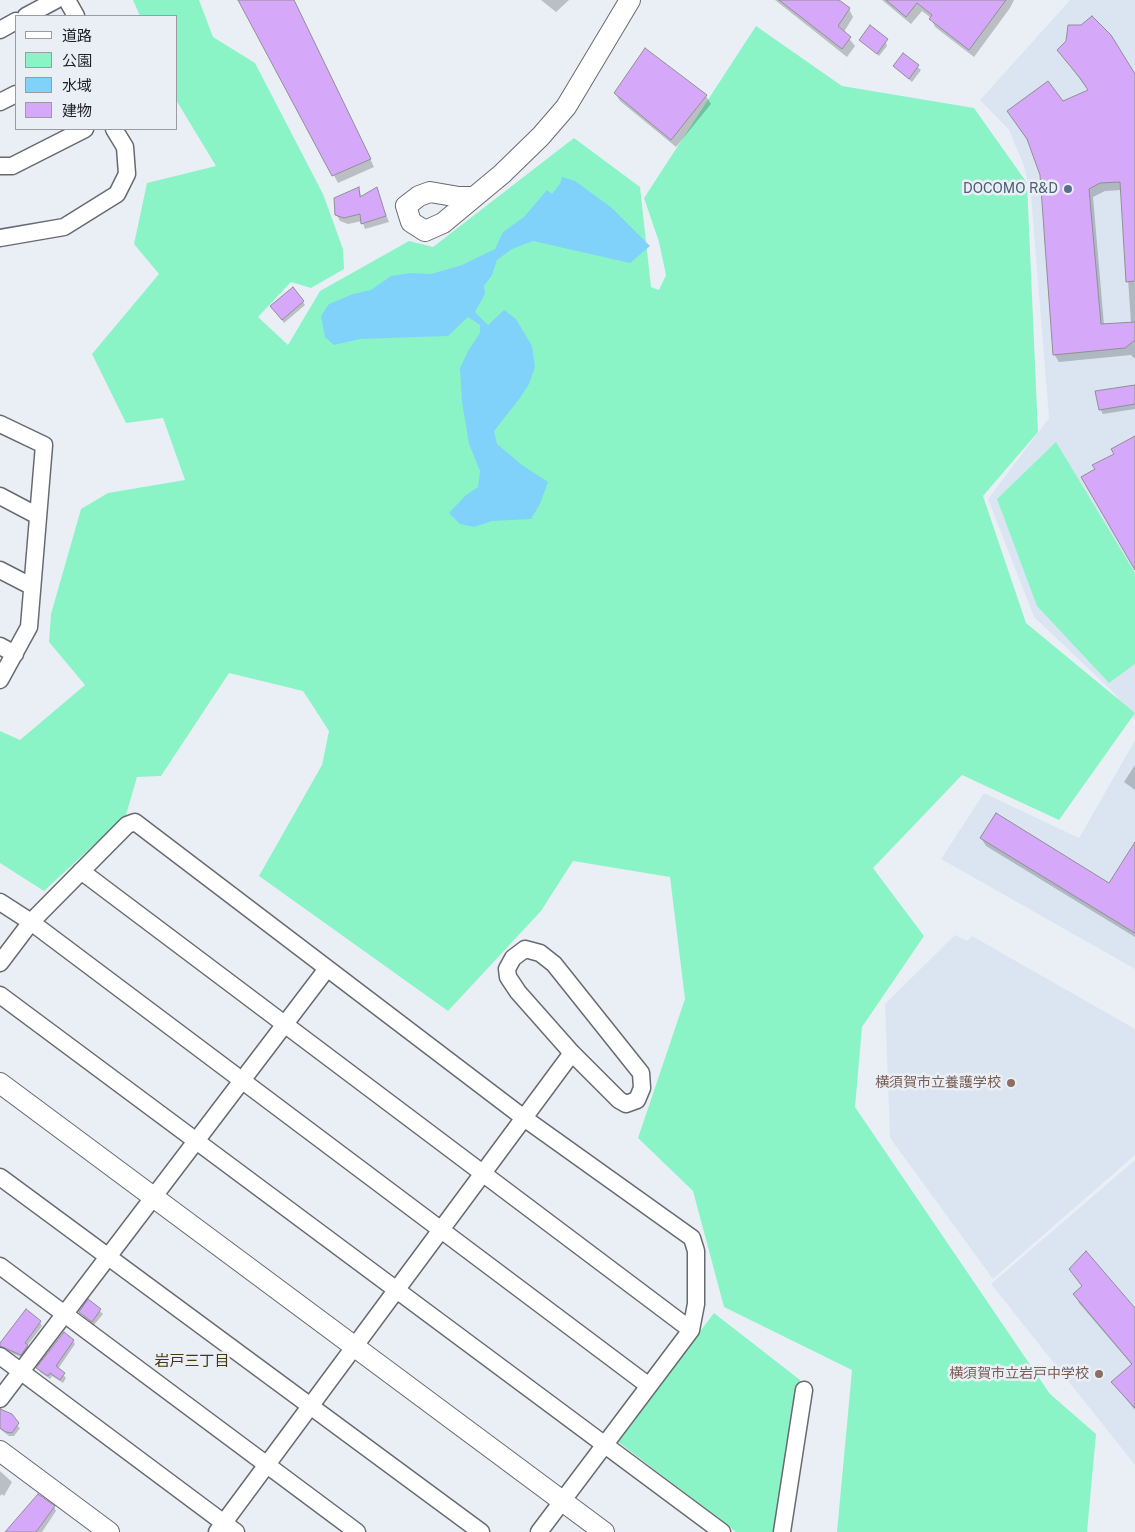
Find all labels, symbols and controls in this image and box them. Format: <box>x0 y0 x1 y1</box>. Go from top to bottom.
legend <box>15 15 178 130</box>
text: 道路 <box>62 27 92 44</box>
text: 公園 <box>62 52 92 69</box>
text: 水域 <box>62 77 92 94</box>
text: 建物 <box>62 102 92 119</box>
place label: DOCOMO R&D <box>963 181 1058 197</box>
marker: DOCOMO R&D <box>1062 183 1074 195</box>
place label: 横須賀市立養護学校 <box>875 1075 1001 1091</box>
marker: 横須賀市立養護学校 <box>1005 1077 1017 1089</box>
district label: 岩戸三丁目 <box>155 1352 229 1370</box>
place label: 横須賀市立岩戸中学校 <box>949 1366 1089 1382</box>
marker: 横須賀市立岩戸中学校 <box>1093 1368 1105 1380</box>

